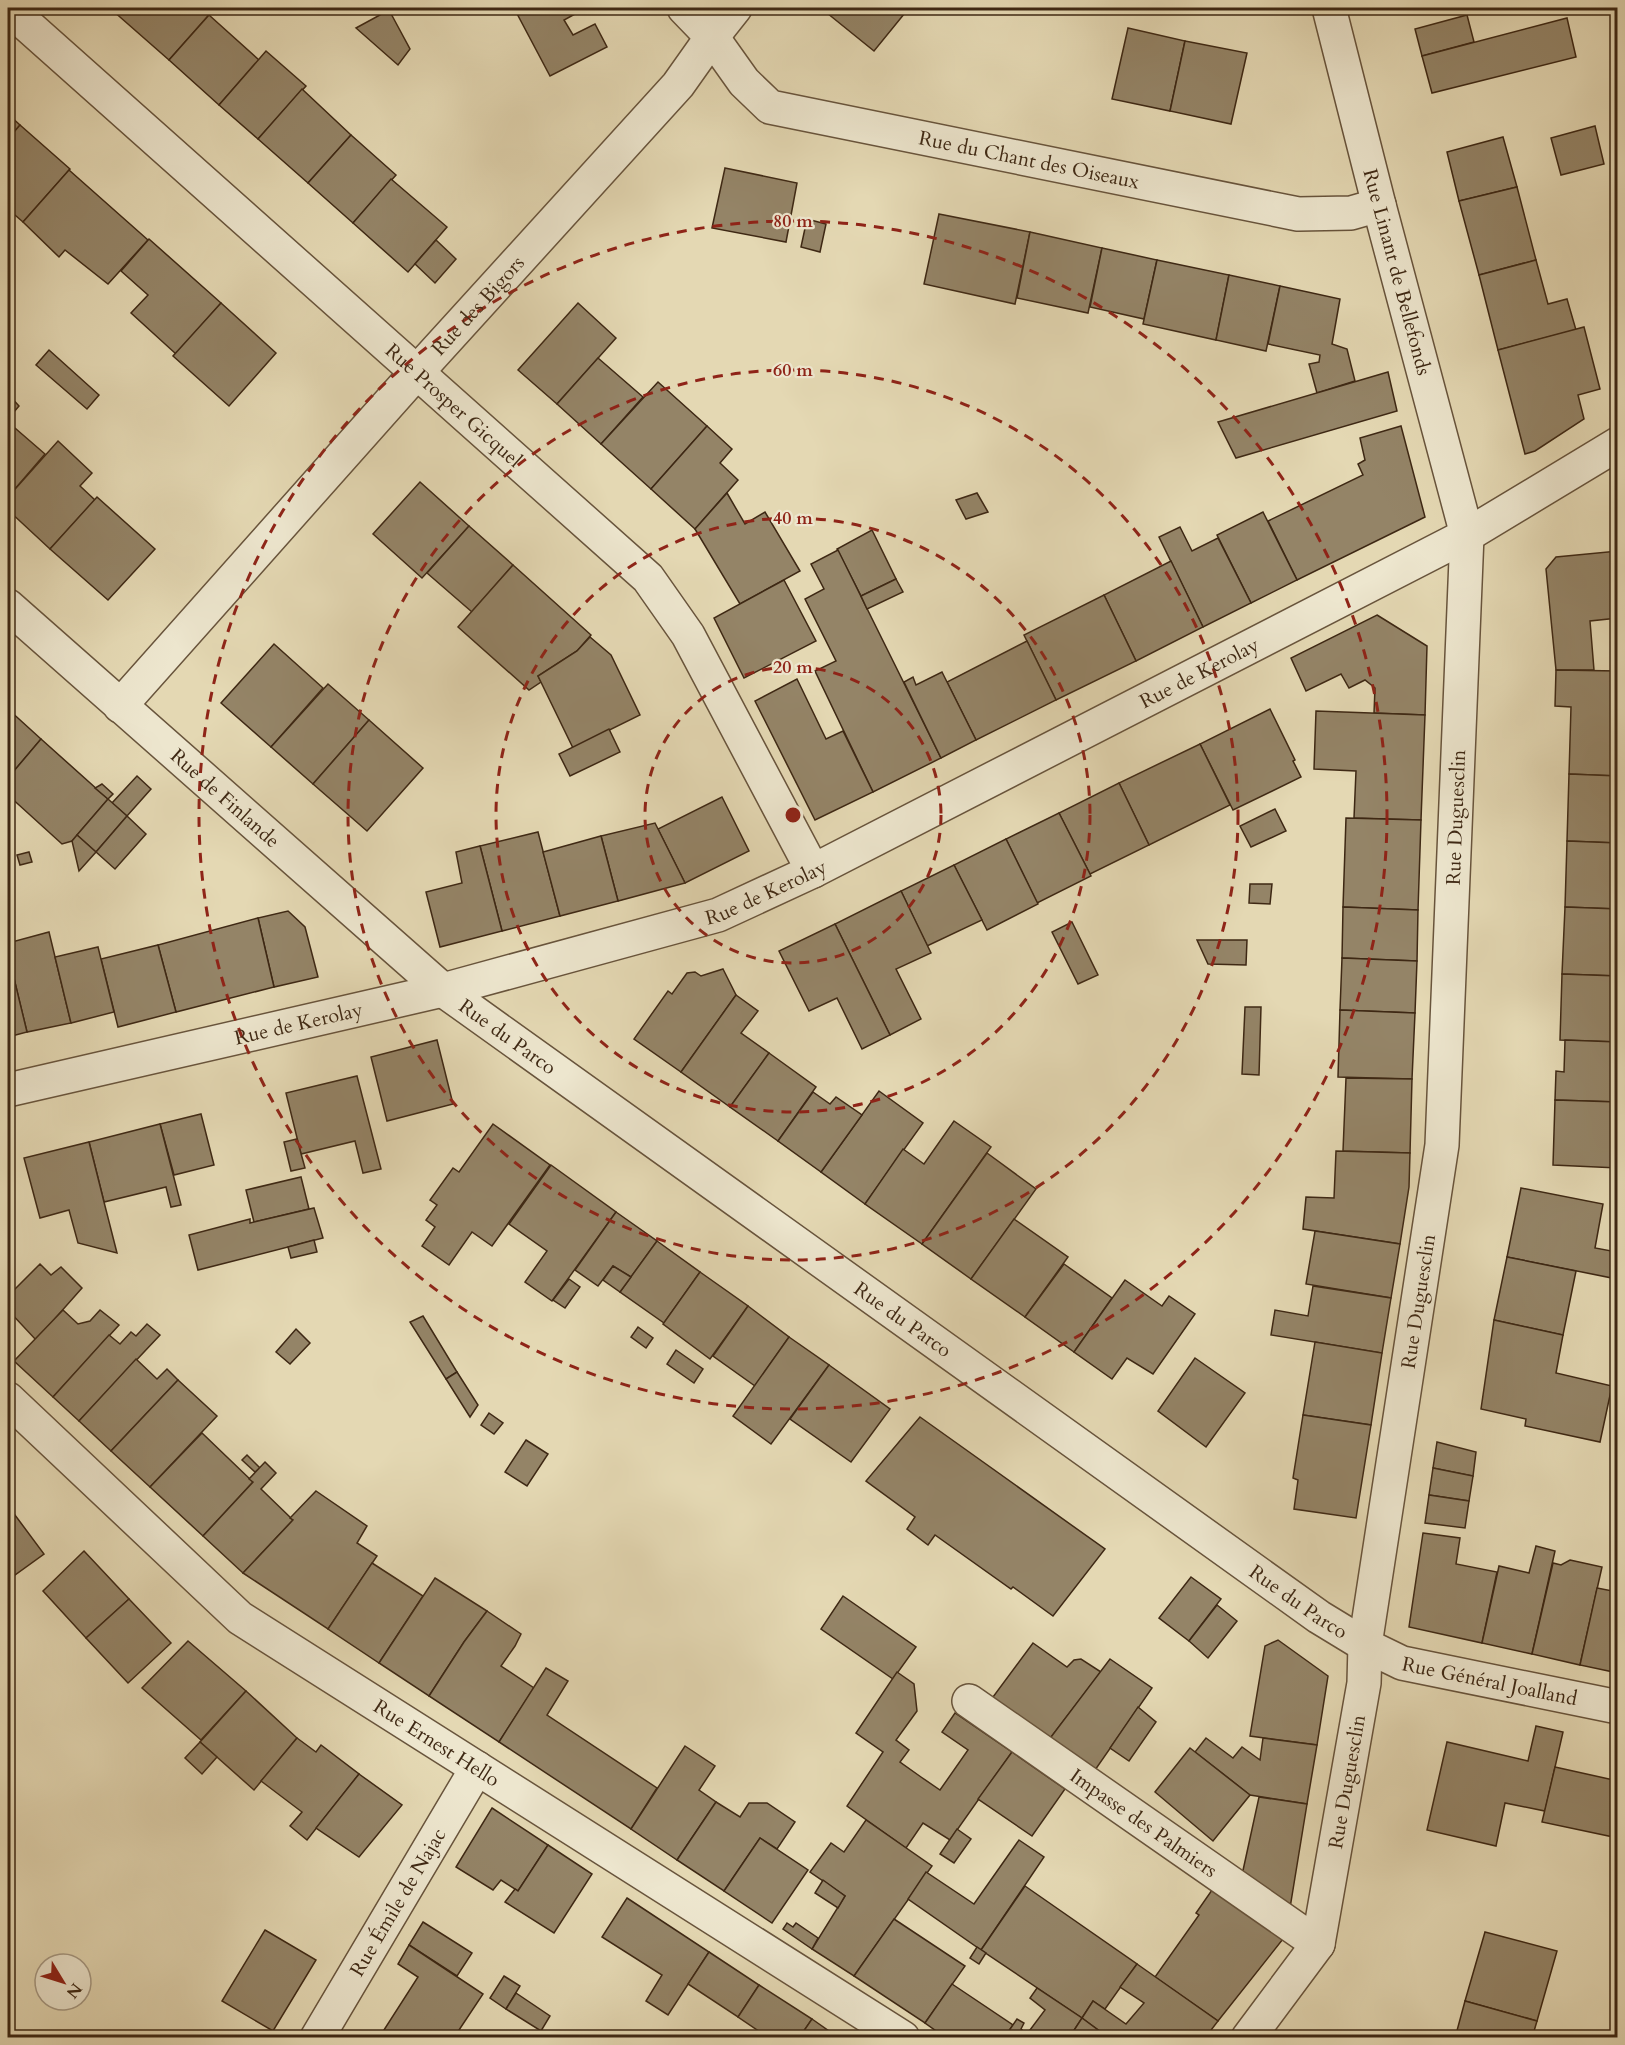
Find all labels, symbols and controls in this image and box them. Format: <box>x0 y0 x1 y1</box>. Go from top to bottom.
street label: Rue du Chant des Oiseaux <box>916 124 1142 195</box>
street label: Rue Linant de Bellefonds <box>1356 166 1438 378</box>
text: 80 m <box>773 209 813 234</box>
street label: Rue des Bigors <box>425 250 530 361</box>
street label: Rue Prosper Gicquel <box>380 337 528 473</box>
text: 60 m <box>773 358 813 383</box>
text: 40 m <box>773 506 813 531</box>
street label: Rue de Kerolay <box>1135 631 1264 715</box>
text: 20 m <box>773 655 813 680</box>
street label: Rue de Finlande <box>165 742 286 854</box>
street label: Rue Duguesclin <box>1439 748 1472 886</box>
centre of rings <box>783 805 803 825</box>
street label: Rue de Kerolay <box>702 853 831 931</box>
street label: Rue du Parco <box>454 992 562 1081</box>
street label: Rue de Kerolay <box>232 995 366 1051</box>
street label: Rue Duguesclin <box>1394 1232 1442 1370</box>
street label: Rue du Parco <box>849 1275 957 1364</box>
street label: Rue du Parco <box>1244 1558 1353 1645</box>
street label: Rue Général Joalland <box>1400 1650 1580 1712</box>
street label: Rue Ernest Hello <box>368 1693 505 1793</box>
street label: Rue Duguesclin <box>1322 1712 1372 1851</box>
street label: Impasse des Palmiers <box>1065 1762 1223 1883</box>
street label: Rue Émile de Najac <box>343 1823 452 1981</box>
north arrow <box>33 1952 93 2012</box>
text: N <box>61 1978 87 2003</box>

